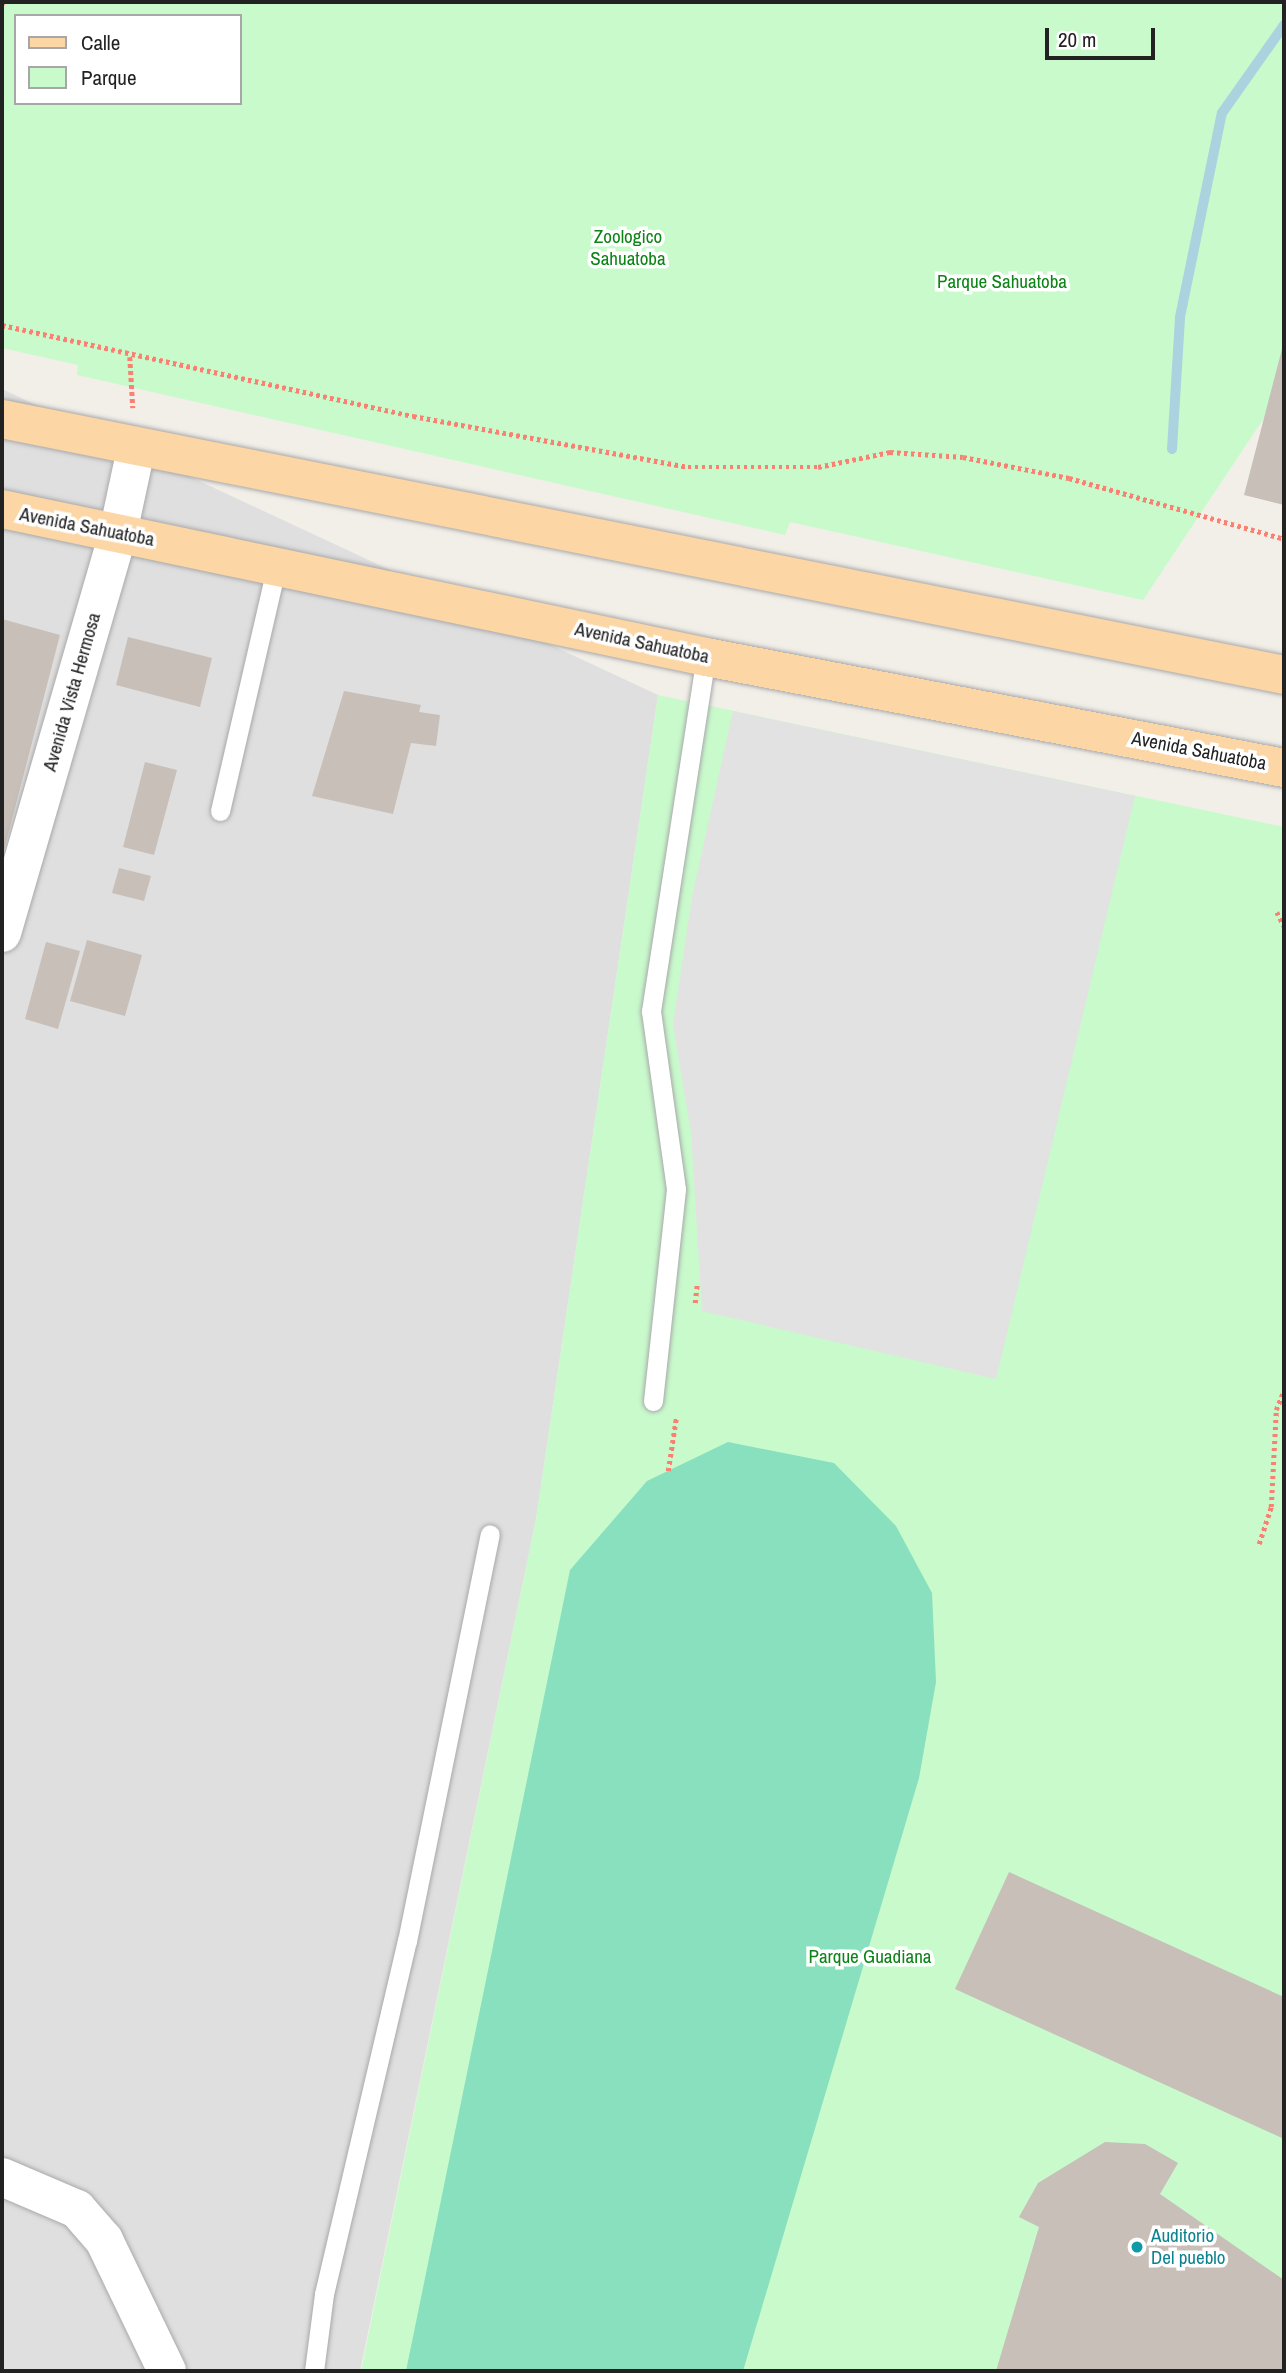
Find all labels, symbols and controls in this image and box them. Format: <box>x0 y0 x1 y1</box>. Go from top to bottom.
legend <box>14 14 242 105</box>
scale bar <box>1048 14 1158 58</box>
text: 20 m <box>1058 25 1096 54</box>
text: Calle <box>81 28 120 57</box>
text: Parque <box>81 63 137 92</box>
park label: Zoologico Sahuatoba <box>590 226 666 270</box>
park label: Parque Sahuatoba <box>937 271 1067 293</box>
street label: Avenida Sahuatoba <box>18 503 156 551</box>
street label: Avenida Vista Hermosa <box>38 610 106 774</box>
street label: Avenida Sahuatoba <box>573 618 711 668</box>
street label: Avenida Sahuatoba <box>1130 727 1268 775</box>
park label: Parque Guadiana <box>808 1946 932 1968</box>
place label: Auditorio Del pueblo <box>1151 2225 1225 2269</box>
marker: Auditorio Del pueblo <box>1129 2239 1145 2255</box>

